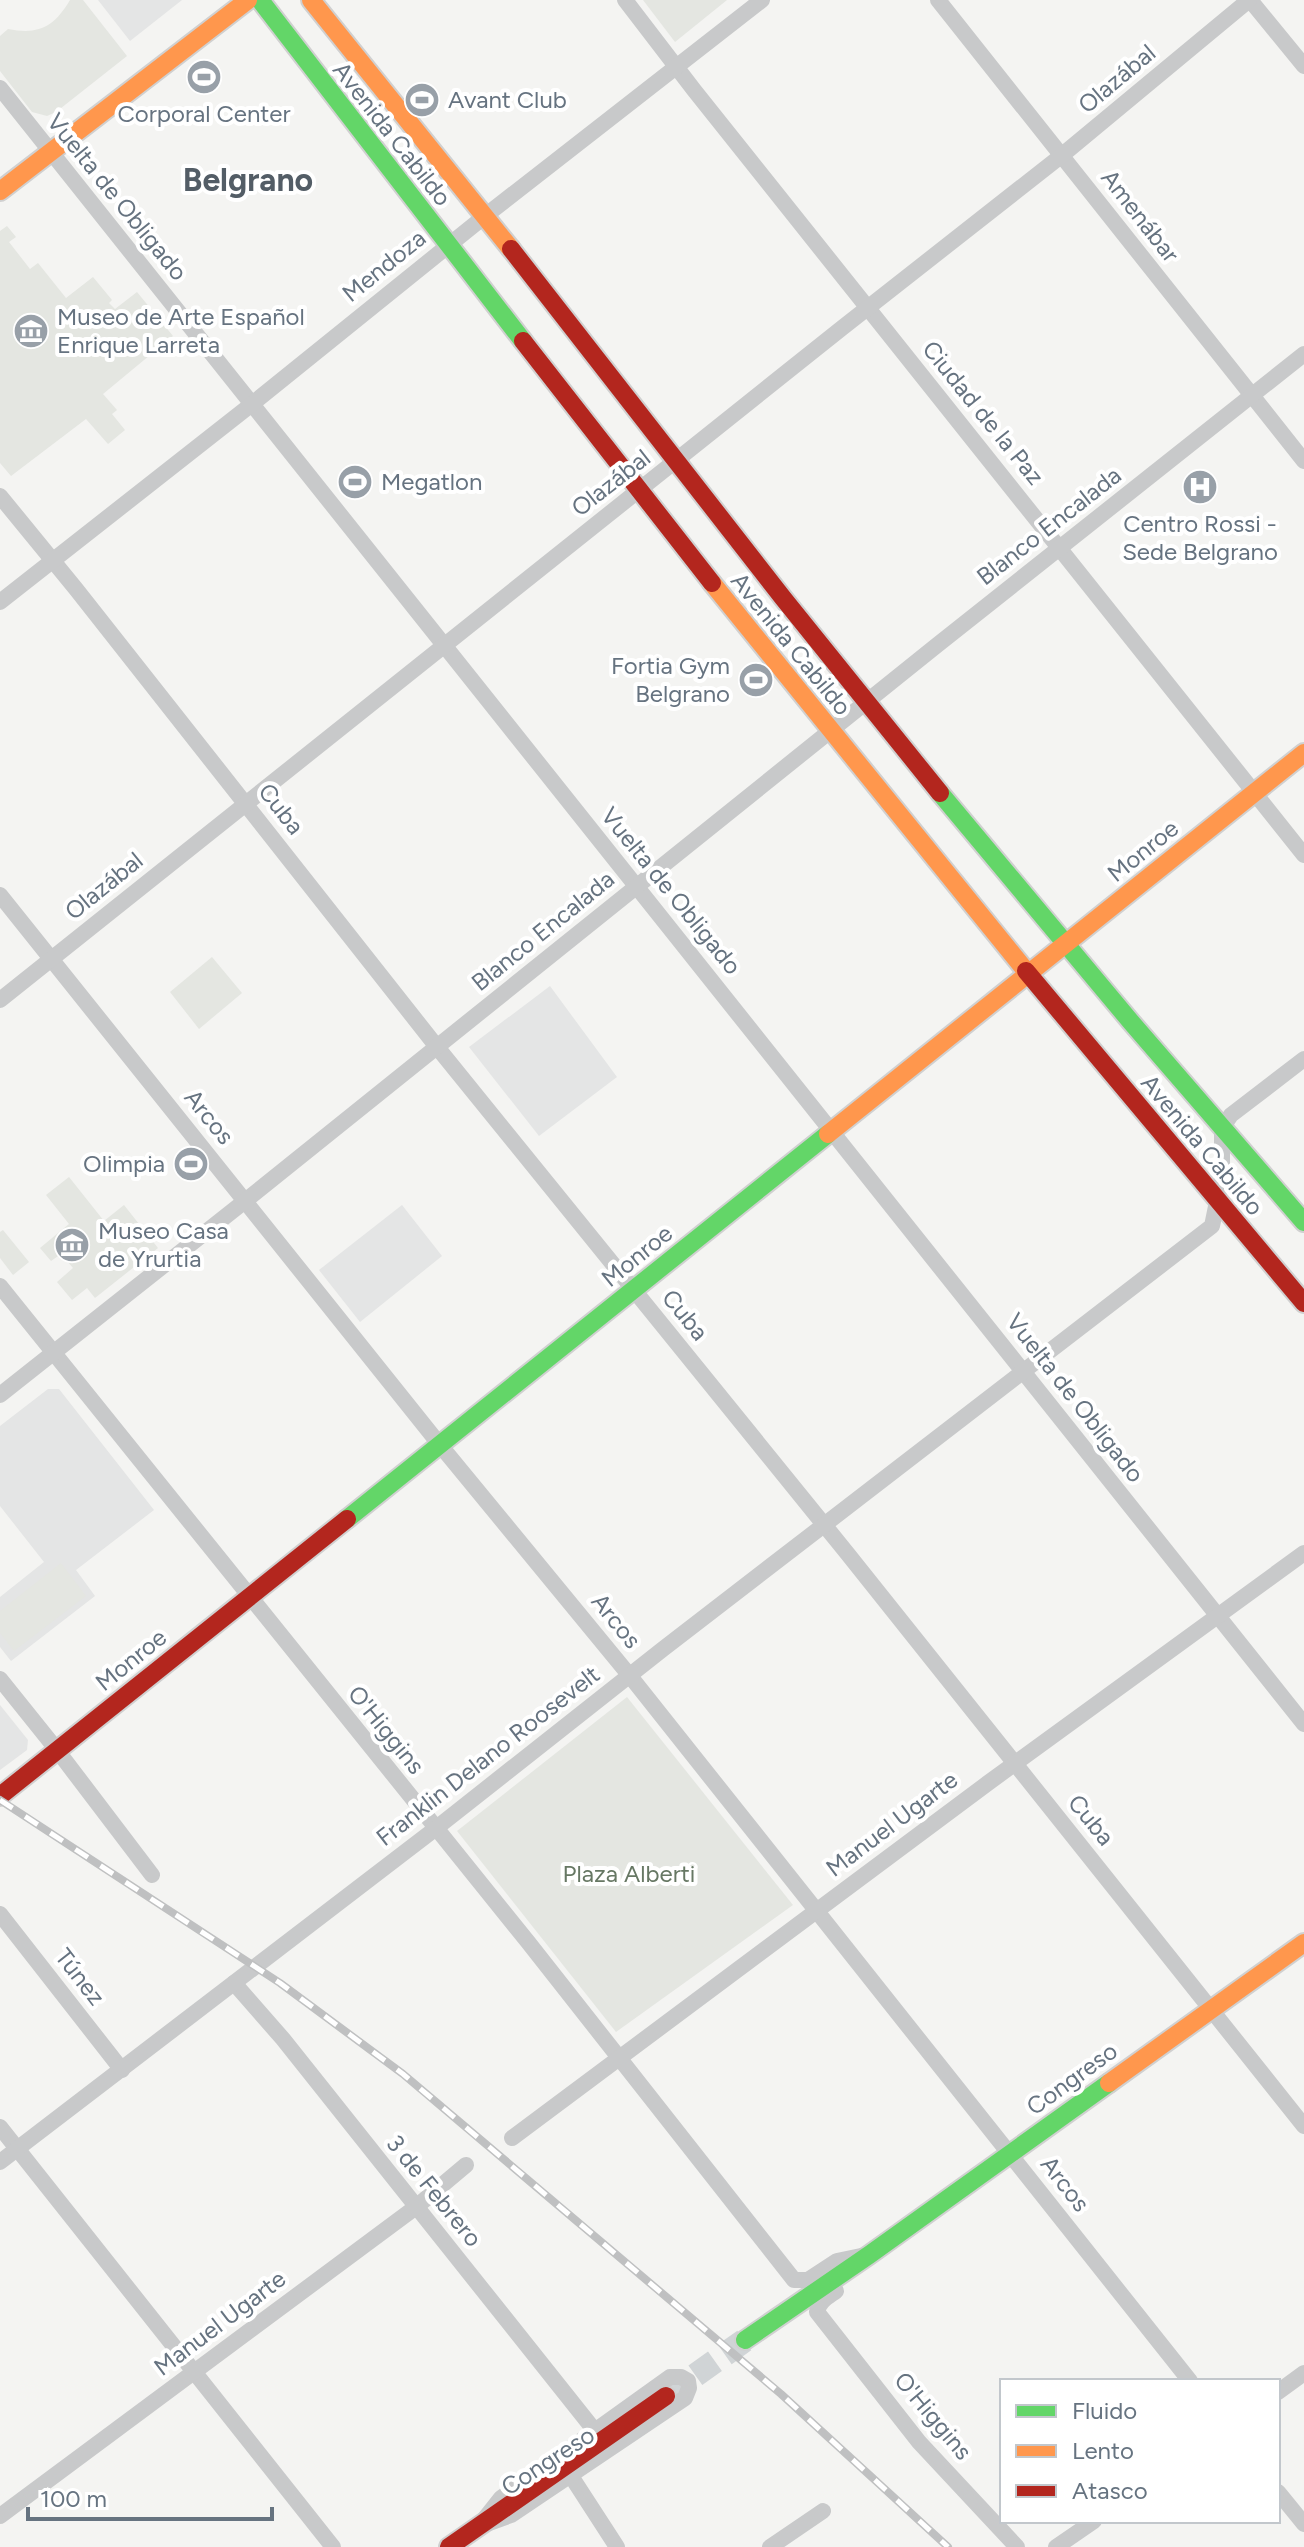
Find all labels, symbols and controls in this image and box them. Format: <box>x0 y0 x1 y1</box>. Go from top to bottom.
street label: Olazábal <box>1072 38 1161 119</box>
street label: Avenida Cabildo <box>327 56 458 212</box>
sports icon: Corporal Center <box>185 58 223 96</box>
sports icon: Avant Club <box>403 81 441 119</box>
place label: Avant Club <box>448 85 567 114</box>
place label: Corporal Center <box>117 99 291 128</box>
street label: Vuelta de Obligado <box>41 107 194 286</box>
district label: Belgrano <box>183 161 313 199</box>
street label: Amenábar <box>1095 163 1186 268</box>
street label: Mendoza <box>336 223 431 308</box>
place label: Museo de Arte Español Enrique Larreta <box>57 302 305 359</box>
museum icon: Museo de Arte Español Enrique Larreta <box>12 312 50 350</box>
street label: Ciudad de la Paz <box>916 335 1050 491</box>
street label: Olazábal <box>566 443 656 522</box>
street label: Blanco Encalada <box>971 460 1127 591</box>
sports icon: Megatlon <box>336 463 374 501</box>
place label: Megatlon <box>381 467 482 496</box>
hospital icon: Centro Rossi - Sede Belgrano <box>1181 468 1219 506</box>
place label: Centro Rossi - Sede Belgrano <box>1122 509 1278 566</box>
street label: Avenida Cabildo <box>725 567 858 721</box>
place label: Fortia Gym Belgrano <box>611 651 730 708</box>
sports icon: Fortia Gym Belgrano <box>737 661 775 699</box>
street label: Cuba <box>252 777 310 840</box>
street label: Vuelta de Obligado <box>595 801 748 980</box>
street label: Monroe <box>1101 813 1184 888</box>
street label: Olazábal <box>59 845 148 926</box>
street label: Blanco Encalada <box>466 864 620 997</box>
street label: Avenida Cabildo <box>1135 1068 1270 1221</box>
street label: Arcos <box>178 1083 240 1150</box>
sports icon: Olimpia <box>172 1145 210 1183</box>
place label: Olimpia <box>83 1149 165 1178</box>
place label: Museo Casa de Yrurtia <box>98 1216 229 1273</box>
street label: Monroe <box>595 1218 678 1293</box>
museum icon: Museo Casa de Yrurtia <box>53 1226 91 1264</box>
street label: Cuba <box>656 1283 715 1346</box>
street label: Vuelta de Obligado <box>1000 1307 1150 1488</box>
street label: Arcos <box>585 1587 647 1654</box>
street label: Monroe <box>89 1622 172 1697</box>
street label: Franklin Delano Roosevelt <box>370 1659 605 1852</box>
street label: O'Higgins <box>342 1680 431 1780</box>
street label: Manuel Ugarte <box>820 1765 963 1882</box>
street label: Cuba <box>1062 1788 1121 1851</box>
park label: Plaza Alberti <box>563 1859 695 1888</box>
street label: Túnez <box>49 1943 111 2011</box>
street label: Congreso <box>1021 2036 1123 2121</box>
street label: 3 de Febrero <box>381 2129 488 2252</box>
street label: Arcos <box>1035 2150 1096 2217</box>
street label: Manuel Ugarte <box>148 2264 291 2381</box>
street label: O'Higgins <box>888 2366 978 2465</box>
legend <box>1000 2379 1280 2523</box>
text: Fluido <box>1072 2396 1137 2425</box>
street label: Congreso <box>496 2420 600 2501</box>
text: Lento <box>1072 2436 1134 2465</box>
scale bar <box>28 2471 272 2521</box>
text: Atasco <box>1072 2476 1148 2505</box>
text: 100 m <box>40 2484 107 2513</box>

